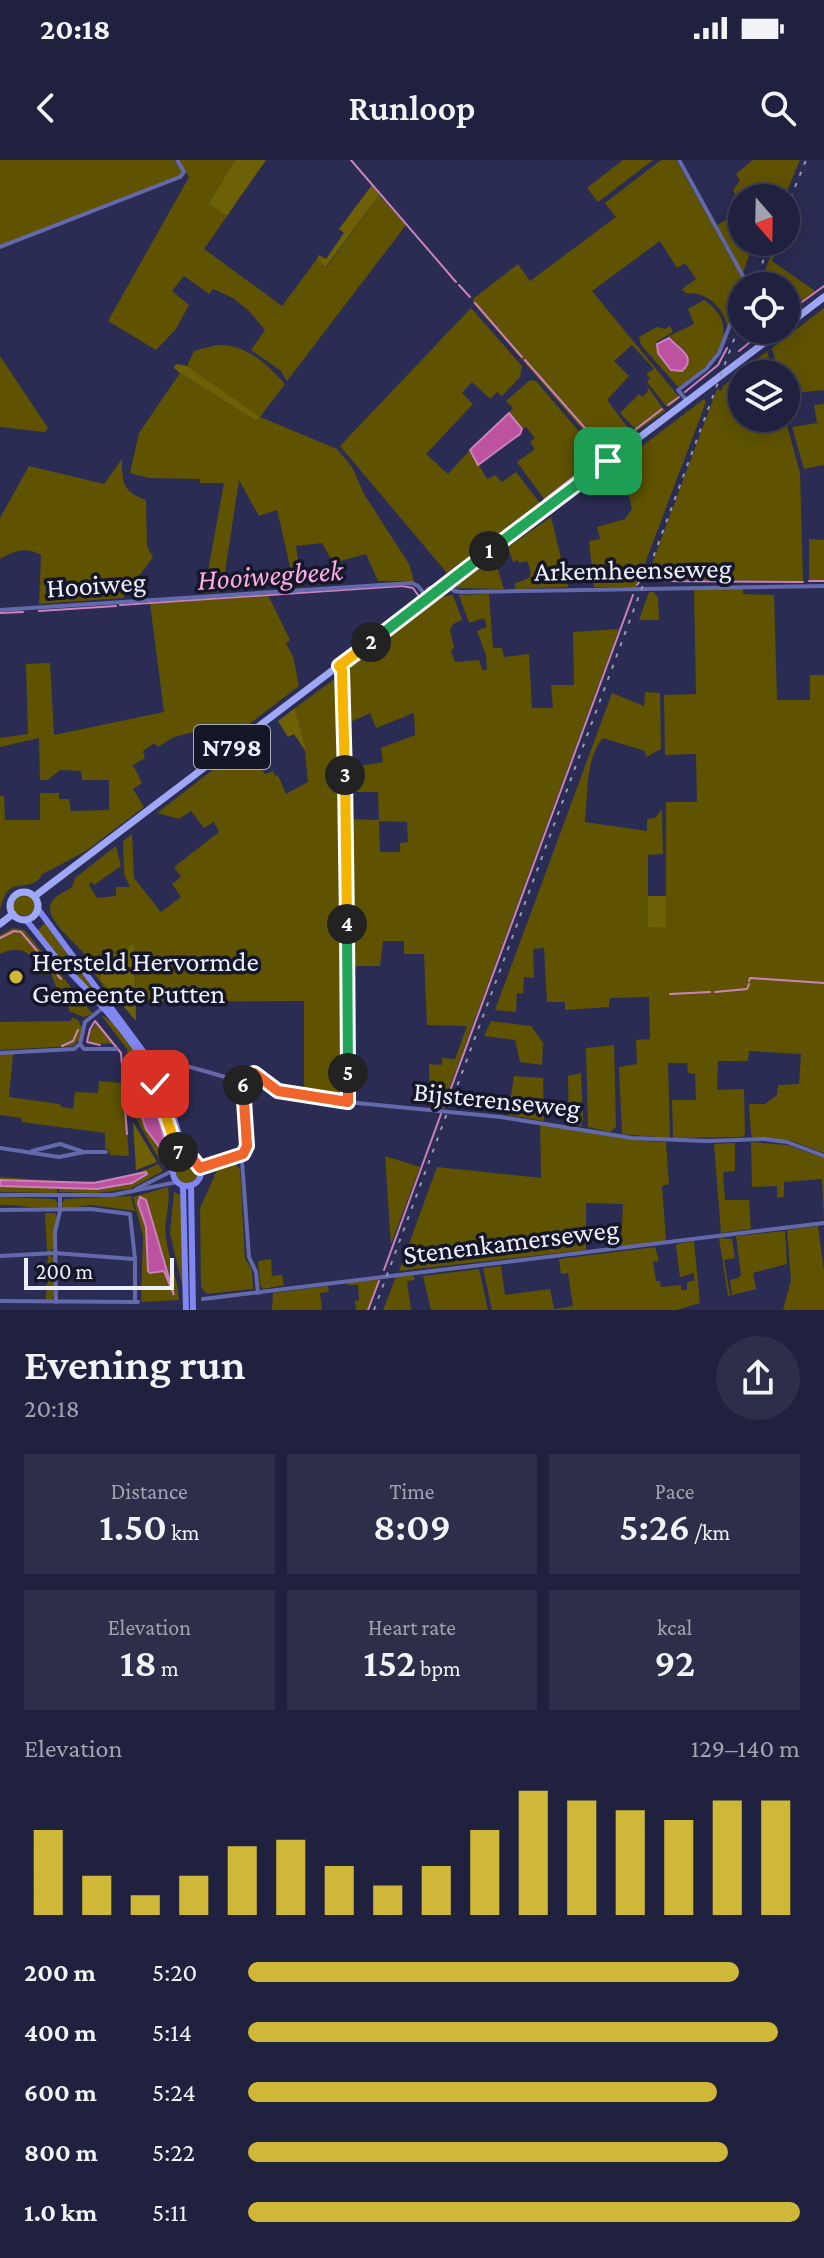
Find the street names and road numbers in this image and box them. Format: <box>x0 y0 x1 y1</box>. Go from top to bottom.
street label: Arkemheenseweg <box>534 552 733 587</box>
street label: Hooiweg <box>45 566 147 603</box>
road number: N798 <box>194 725 270 769</box>
street label: Bijsterenseweg <box>412 1075 583 1124</box>
street label: Stenenkamerseweg <box>401 1213 621 1270</box>

